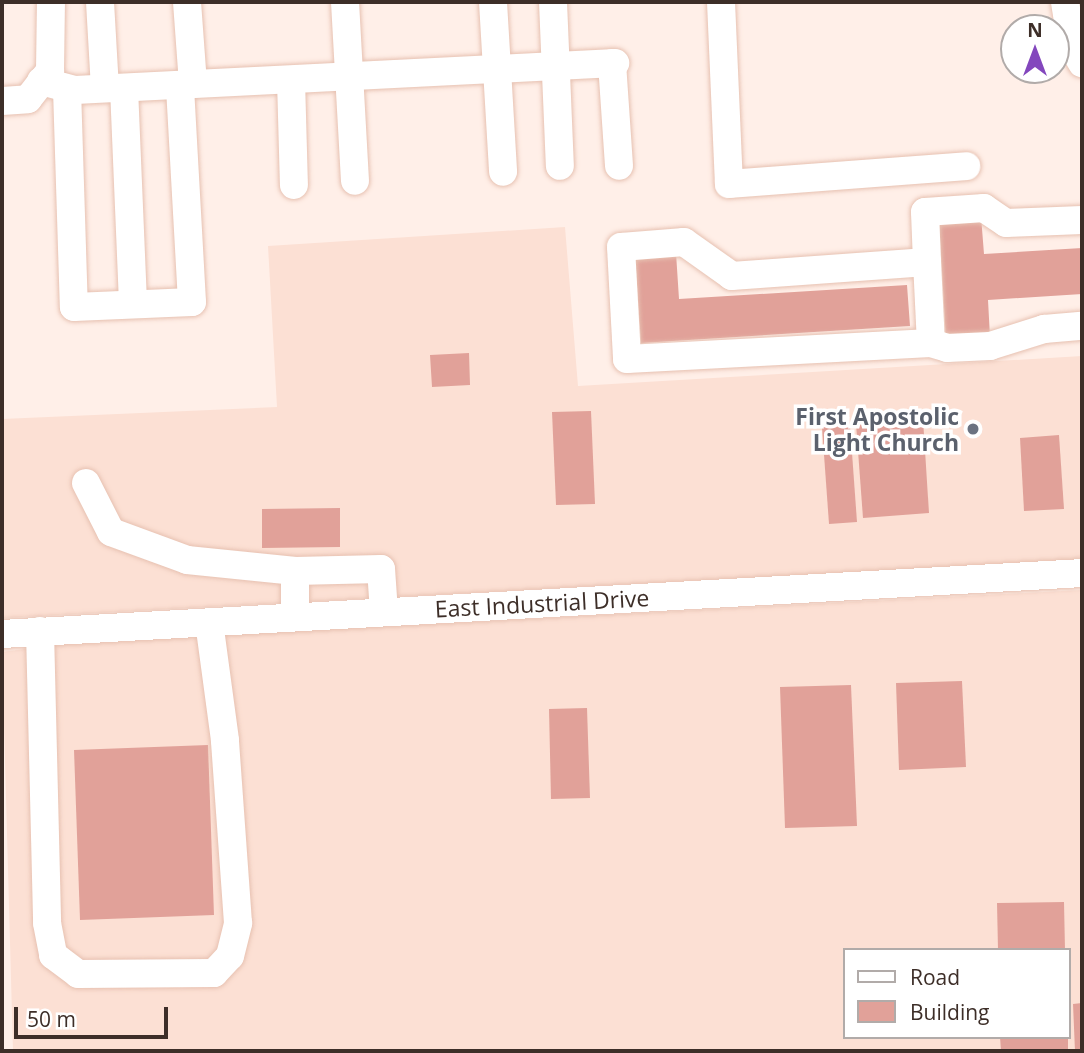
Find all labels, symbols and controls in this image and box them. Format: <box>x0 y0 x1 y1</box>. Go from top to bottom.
north arrow <box>1000 14 1070 84</box>
text: N <box>1027 17 1043 43</box>
place label: First Apostolic Light Church <box>795 402 959 456</box>
marker: First Apostolic Light Church <box>965 421 981 437</box>
street label: East Industrial Drive <box>434 584 650 622</box>
legend <box>842 948 1070 1039</box>
text: Road <box>910 963 960 991</box>
scale bar <box>18 993 172 1038</box>
text: Building <box>910 998 989 1026</box>
text: 50 m <box>27 1005 76 1033</box>

